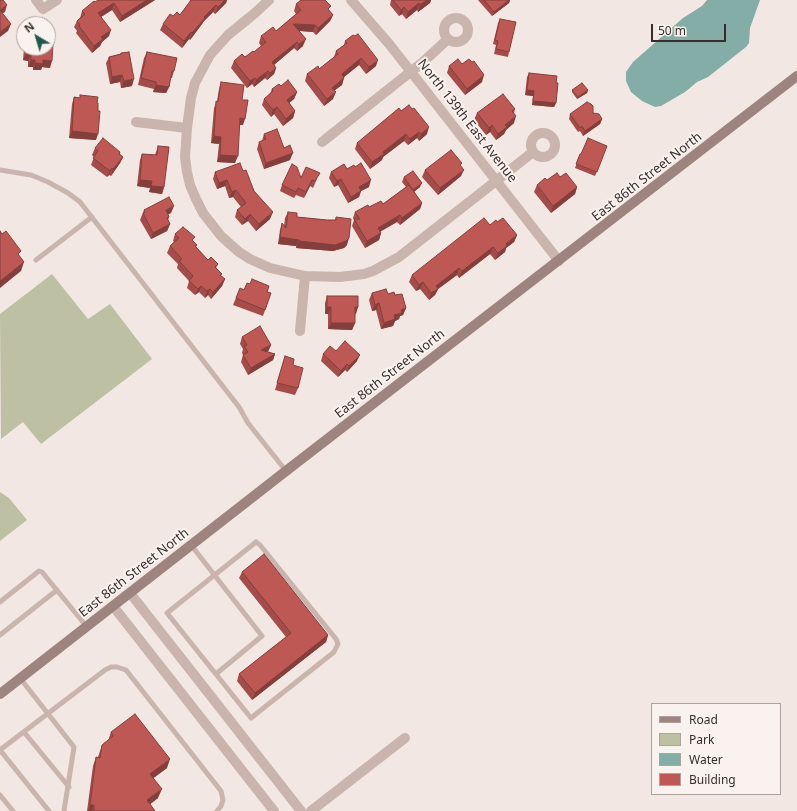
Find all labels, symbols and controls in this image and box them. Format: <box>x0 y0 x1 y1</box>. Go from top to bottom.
north arrow <box>16 16 56 56</box>
scale bar <box>653 16 728 42</box>
text: N <box>21 18 37 36</box>
text: 50 m <box>658 22 686 39</box>
street label: North 139th East Avenue <box>414 56 520 186</box>
street label: East 86th Street North <box>589 129 705 225</box>
street label: East 86th Street North <box>332 326 448 422</box>
street label: East 86th Street North <box>76 525 192 621</box>
legend <box>651 703 781 795</box>
text: Road <box>689 711 718 728</box>
text: Park <box>689 731 714 748</box>
text: Water <box>689 751 723 768</box>
text: Building <box>689 771 736 788</box>

